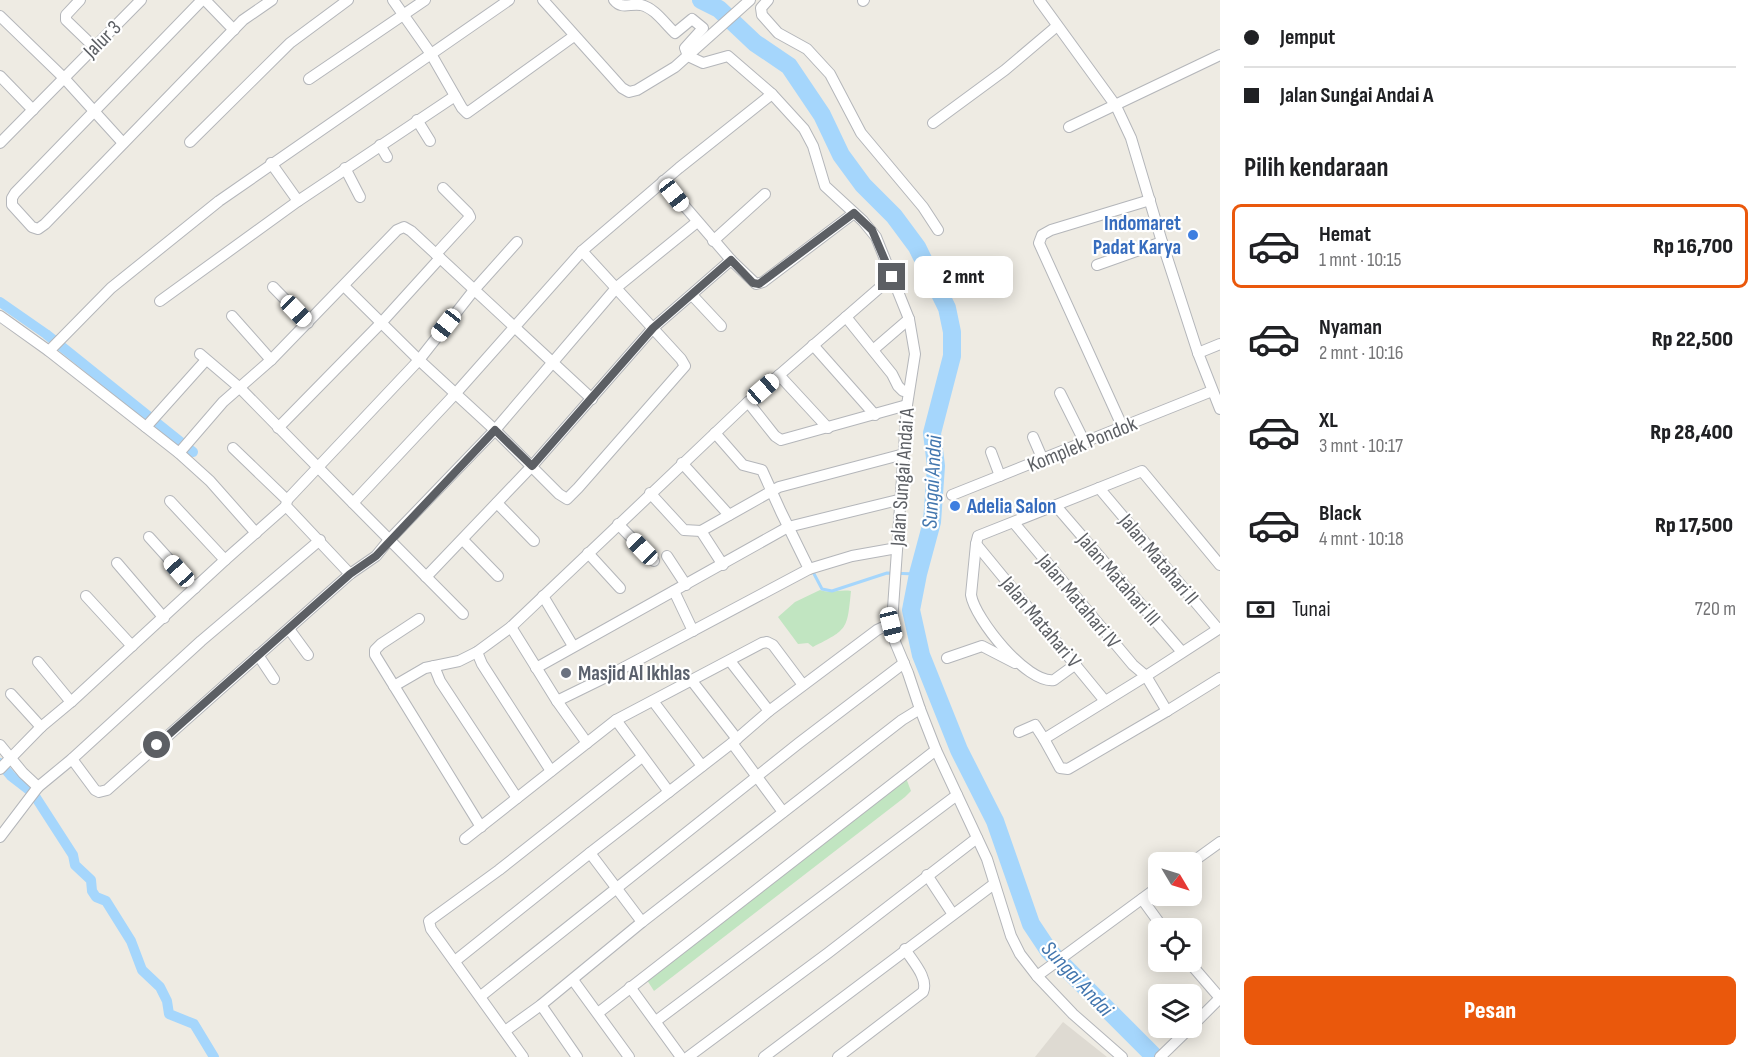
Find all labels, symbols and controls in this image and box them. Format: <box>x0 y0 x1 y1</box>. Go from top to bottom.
street label: Jalur 3 <box>78 15 126 64</box>
text: Jemput <box>1280 24 1335 51</box>
text: Jalan Sungai Andai A <box>1280 82 1433 109</box>
text: Pilih kendaraan <box>1244 152 1389 184</box>
car <box>656 175 692 215</box>
place label: Indomaret Padat Karya <box>1093 211 1181 260</box>
icon: car <box>1247 219 1301 273</box>
text: Hemat <box>1319 221 1371 248</box>
marker: Indomaret Padat Karya <box>1186 228 1200 242</box>
text: Rp 16,700 <box>1653 233 1733 260</box>
text: 1 mnt · 10:15 <box>1319 248 1402 272</box>
callout: 2 mnt <box>913 256 1012 298</box>
route end <box>878 263 905 290</box>
text: 2 mnt <box>943 265 984 289</box>
car <box>277 292 315 330</box>
car <box>428 305 464 345</box>
icon: car <box>1247 312 1301 366</box>
text: Nyaman <box>1319 314 1382 341</box>
text: Rp 22,500 <box>1652 326 1733 353</box>
text: 2 mnt · 10:16 <box>1319 341 1404 365</box>
car <box>744 370 782 408</box>
icon: car <box>1247 405 1301 459</box>
street label: Jalan Sungai Andai A <box>885 406 920 548</box>
text: XL <box>1319 407 1338 434</box>
street label: Komplek Pondok <box>1024 411 1141 478</box>
text: Rp 28,400 <box>1650 419 1733 446</box>
water label: Sungai Andai <box>917 434 948 529</box>
text: 3 mnt · 10:17 <box>1319 434 1403 458</box>
place label: Adelia Salon <box>966 494 1056 519</box>
icon: car <box>1247 498 1301 552</box>
marker: Adelia Salon <box>948 499 962 513</box>
text: Black <box>1319 500 1361 527</box>
street label: Jalan Matahari II <box>1113 508 1204 610</box>
text: Rp 17,500 <box>1655 512 1733 539</box>
street label: Jalan Matahari III <box>1071 527 1166 631</box>
text: 4 mnt · 10:18 <box>1319 527 1404 551</box>
car <box>623 530 661 568</box>
street label: Jalan Matahari IV <box>1031 548 1126 654</box>
car <box>160 552 198 590</box>
street label: Jalan Matahari V <box>995 571 1086 673</box>
icon: cash <box>1244 593 1277 626</box>
text: Tunai <box>1292 596 1331 623</box>
text: 720 m <box>1695 597 1736 621</box>
car <box>878 605 904 645</box>
place label: Masjid Al Ikhlas <box>578 661 690 686</box>
marker: Masjid Al Ikhlas <box>559 666 573 680</box>
route start <box>143 731 170 758</box>
north arrow <box>1148 852 1202 906</box>
map controls <box>1148 852 1202 1038</box>
button: locate <box>1148 918 1202 972</box>
water label: Sungai Andai <box>1035 936 1119 1023</box>
button: Pesan <box>1244 976 1736 1045</box>
button: layers <box>1148 984 1202 1038</box>

